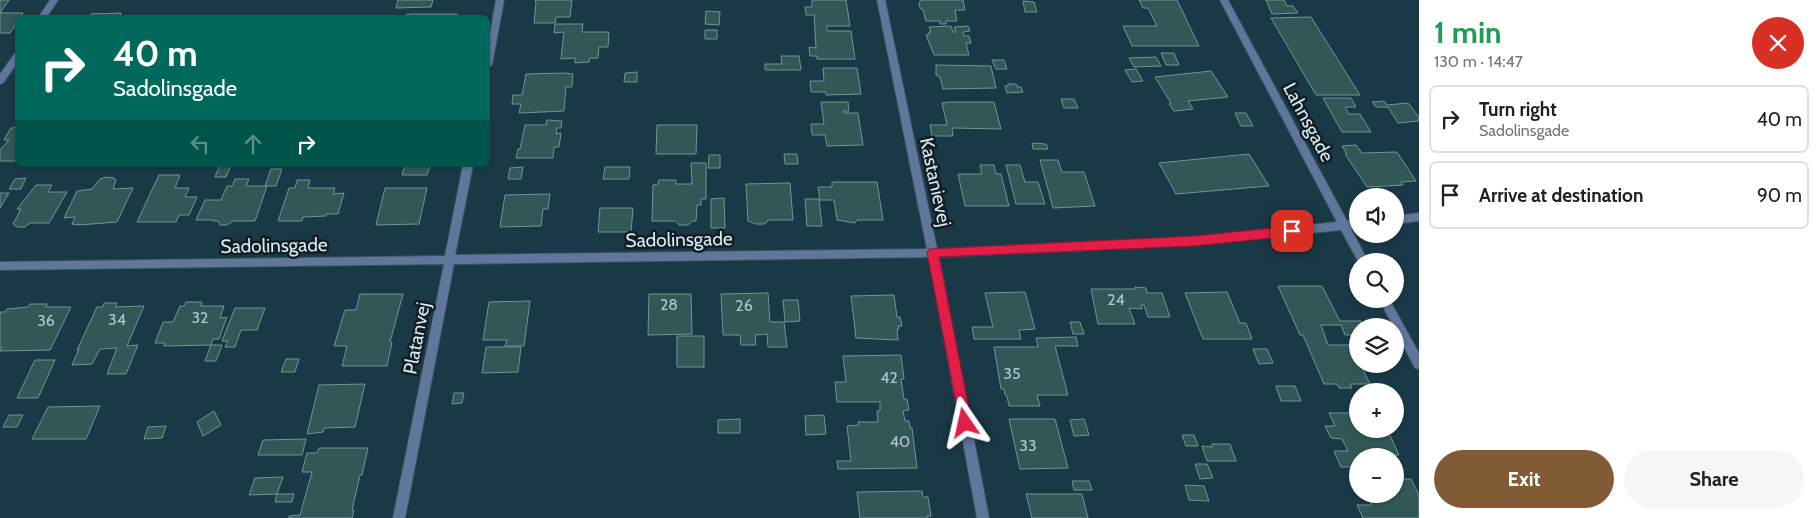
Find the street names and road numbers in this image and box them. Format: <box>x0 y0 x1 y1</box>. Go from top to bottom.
street label: Lahnsgade <box>1278 79 1339 166</box>
street label: Kastanievej <box>915 135 956 229</box>
street label: Sadolinsgade <box>625 227 733 252</box>
street label: Sadolinsgade <box>220 233 328 258</box>
street label: Platanvej <box>398 300 435 376</box>

